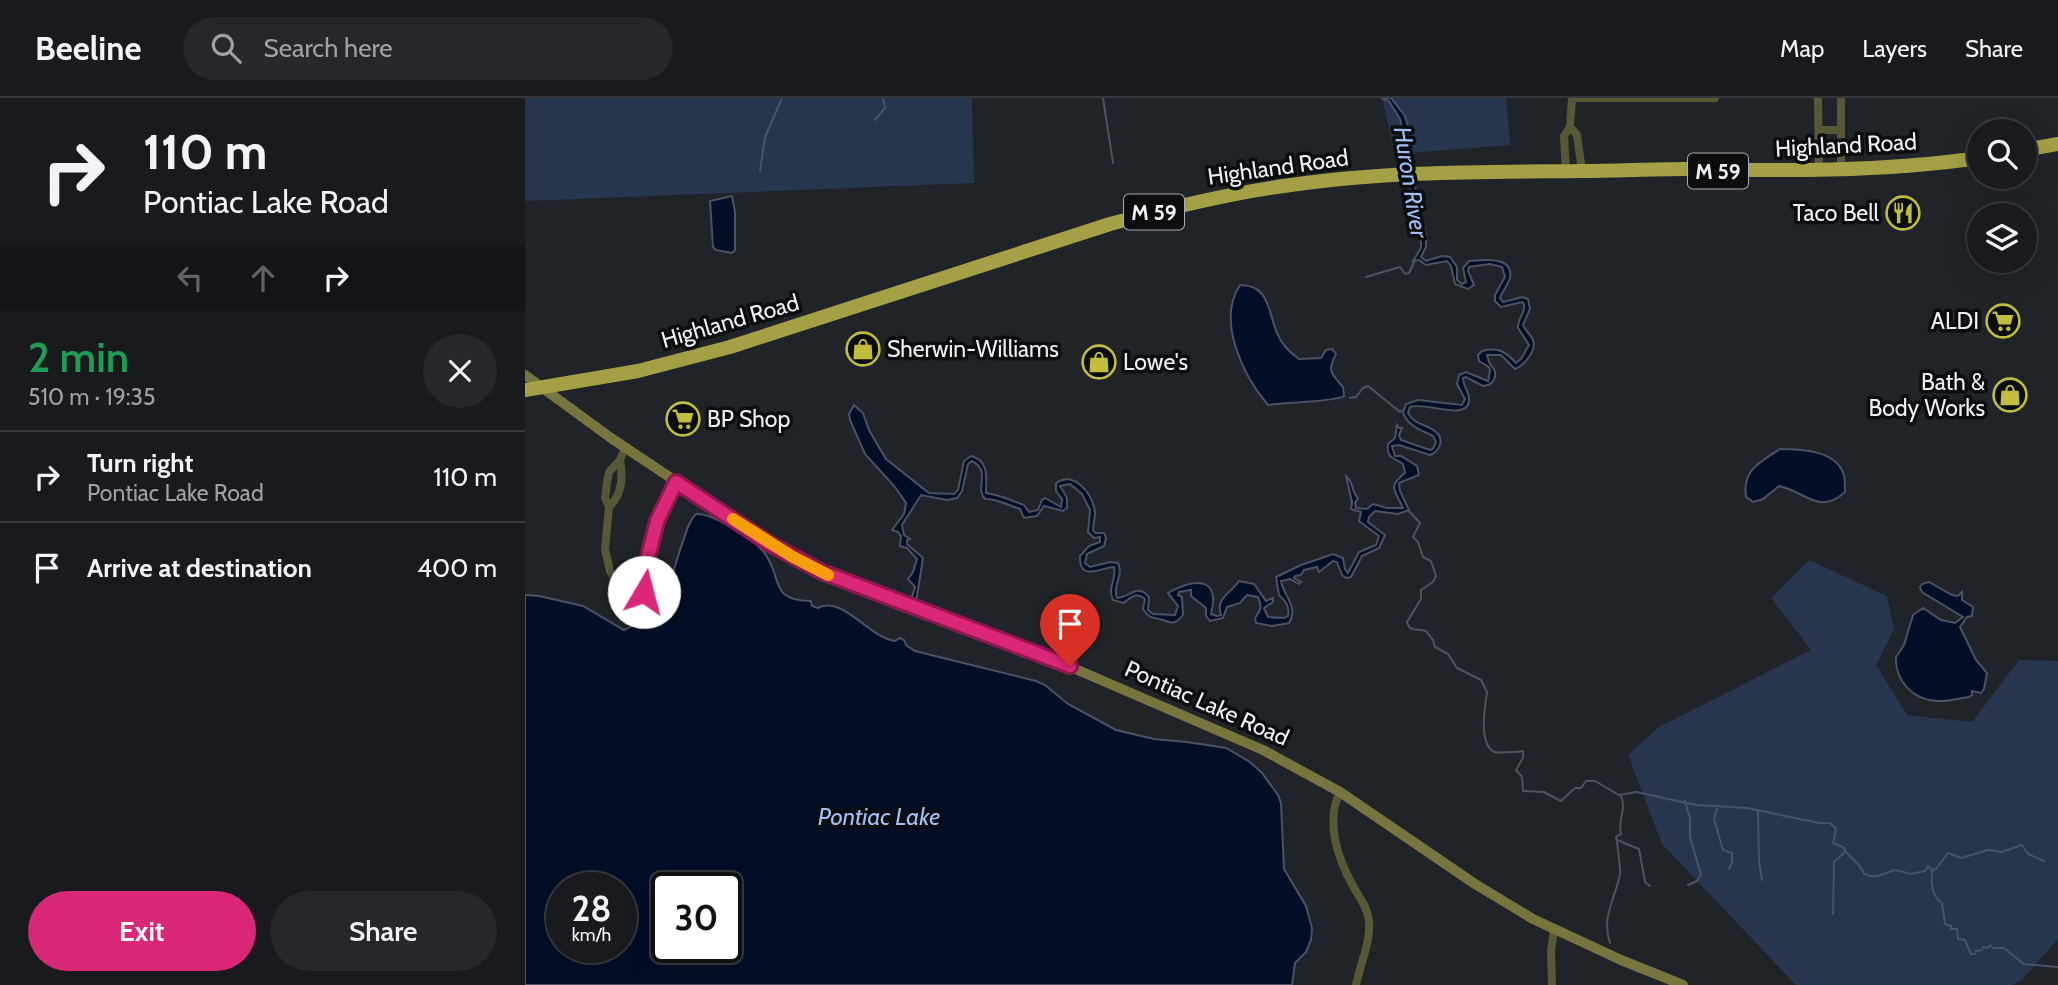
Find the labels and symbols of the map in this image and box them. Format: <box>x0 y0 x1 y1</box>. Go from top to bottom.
water label: Huron River <box>1388 124 1434 241</box>
street label: Highland Road <box>1774 127 1918 163</box>
street label: Highland Road <box>1206 143 1350 191</box>
road number: M 59 <box>1688 154 1748 188</box>
road number: M 59 <box>1124 194 1184 230</box>
restaurant icon: Taco Bell <box>1884 194 1922 232</box>
place label: Taco Bell <box>1793 199 1880 227</box>
street label: Highland Road <box>658 288 802 354</box>
supermarket icon: ALDI <box>1984 302 2022 340</box>
place label: ALDI <box>1931 307 1979 335</box>
shop icon: Sherwin-Williams <box>844 330 882 368</box>
place label: Sherwin-Williams <box>887 335 1059 363</box>
shop icon: Lowe's <box>1080 343 1118 381</box>
place label: Lowe's <box>1123 348 1188 376</box>
place label: Bath & Body Works <box>1868 368 1985 422</box>
shop icon: Bath & Body Works <box>1991 376 2029 414</box>
supermarket icon: BP Shop <box>664 400 702 438</box>
place label: BP Shop <box>707 405 790 433</box>
position arrow <box>607 555 681 629</box>
pin <box>1040 594 1100 666</box>
street label: Pontiac Lake Road <box>1121 654 1293 752</box>
water label: Pontiac Lake <box>818 802 940 831</box>
speed limit sign: 30 <box>651 872 742 963</box>

